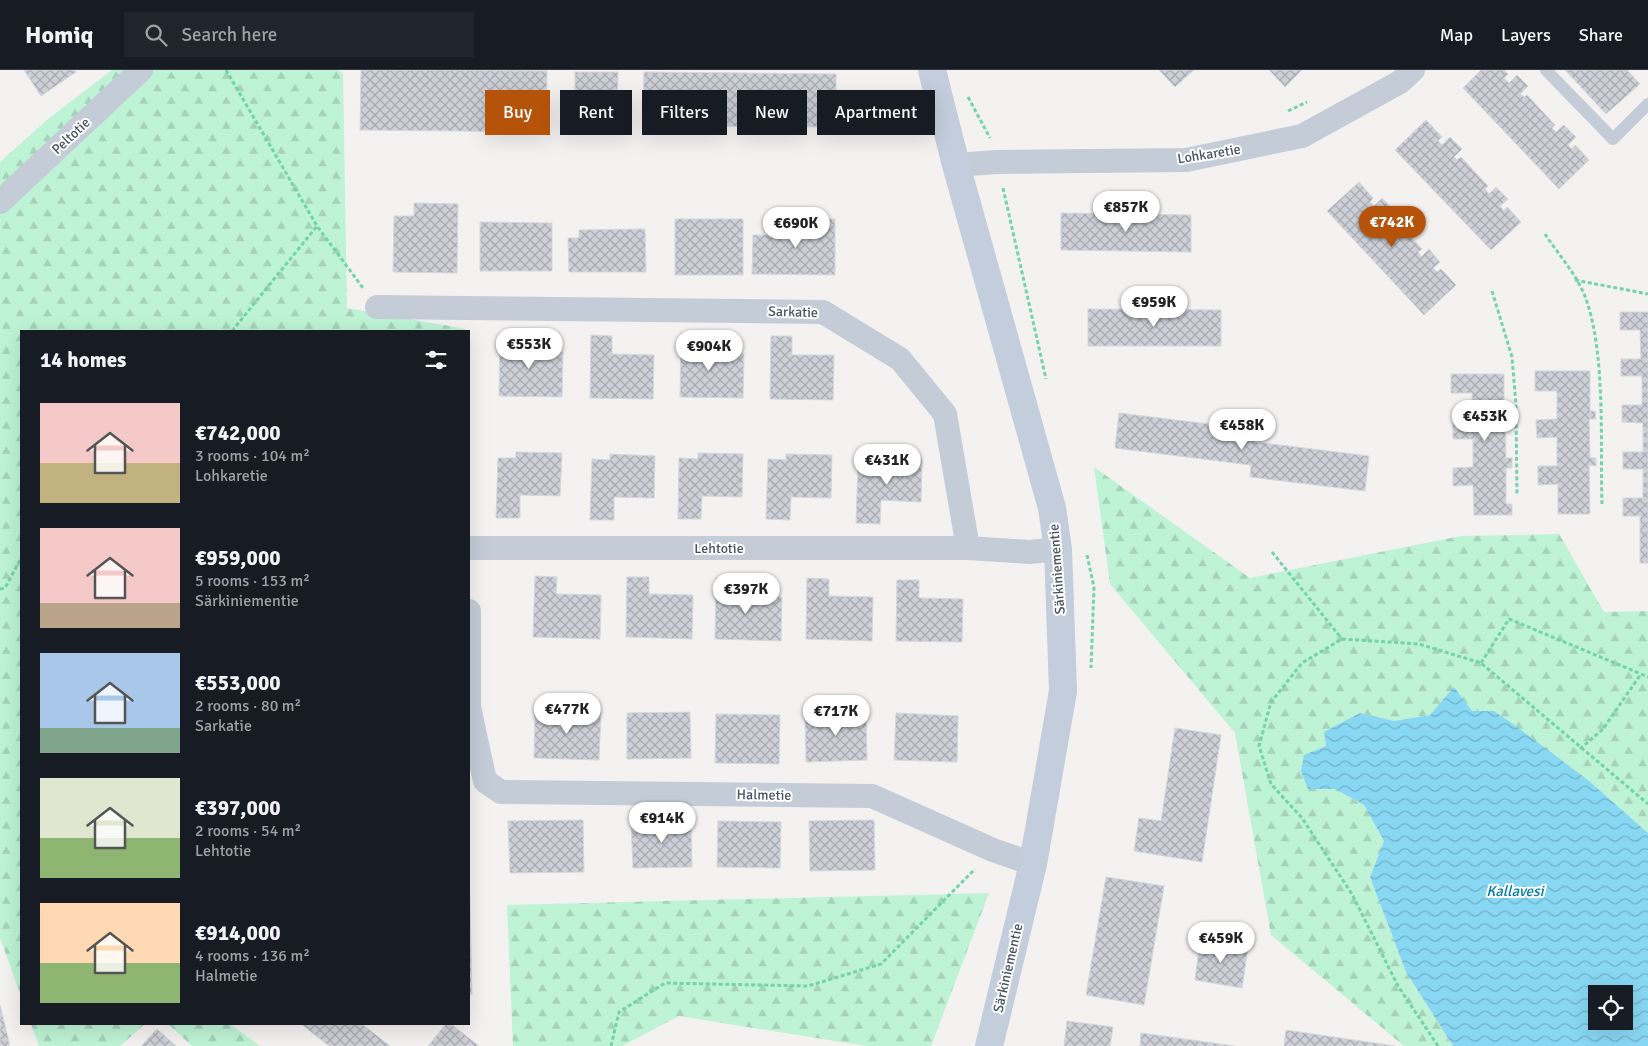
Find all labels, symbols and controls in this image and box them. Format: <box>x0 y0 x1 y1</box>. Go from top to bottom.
search box <box>124 12 474 57</box>
text: Homiq <box>25 20 94 50</box>
icon: search <box>142 21 170 49</box>
text: Search here <box>182 23 277 47</box>
text: Map <box>1440 24 1473 46</box>
text: Layers <box>1501 24 1551 46</box>
text: Share <box>1579 24 1623 46</box>
chip: Buy <box>485 90 550 135</box>
chip: Rent <box>560 90 632 135</box>
chip: Filters <box>642 90 727 135</box>
chip: New <box>737 90 807 135</box>
chip: Apartment <box>817 90 935 135</box>
street label: Peltotie <box>48 114 94 158</box>
street label: Lohkaretie <box>1176 141 1242 167</box>
pin: €857K <box>1091 190 1161 233</box>
text: €857K <box>1104 197 1148 217</box>
pin: €690K <box>761 206 831 249</box>
pin: €742K <box>1357 206 1427 248</box>
text: €742K <box>1370 212 1414 232</box>
text: €690K <box>774 213 818 233</box>
pin: €959K <box>1119 286 1189 328</box>
text: €959K <box>1132 292 1176 312</box>
street label: Sarkatie <box>768 303 818 321</box>
pin: €553K <box>494 328 564 370</box>
pin: €904K <box>674 330 744 372</box>
text: €553K <box>507 334 551 354</box>
text: €904K <box>687 336 731 356</box>
icon: filters <box>422 346 450 374</box>
text: 14 homes <box>40 347 126 373</box>
pin: €453K <box>1450 400 1520 442</box>
text: €453K <box>1463 406 1507 426</box>
pin: €458K <box>1207 408 1277 451</box>
text: €458K <box>1220 415 1264 435</box>
text: €742,000 <box>195 420 281 446</box>
icon: home <box>80 423 140 483</box>
pin: €431K <box>852 444 922 486</box>
text: 3 rooms · 104 m² <box>195 446 310 466</box>
text: €431K <box>865 450 909 470</box>
text: Lohkaretie <box>195 466 268 486</box>
street label: Särkiniementie <box>1045 523 1069 615</box>
street label: Lehtotie <box>694 540 744 557</box>
text: €959,000 <box>195 545 281 571</box>
icon: home <box>80 548 140 608</box>
text: 5 rooms · 153 m² <box>195 571 310 591</box>
pin: €397K <box>711 572 781 615</box>
text: €397K <box>724 579 768 599</box>
text: Särkiniementie <box>195 591 299 611</box>
text: €553,000 <box>195 670 281 696</box>
icon: home <box>80 673 140 733</box>
pin: €477K <box>532 692 602 735</box>
pin: €717K <box>801 694 871 737</box>
text: 2 rooms · 80 m² <box>195 696 301 716</box>
text: €477K <box>545 699 589 719</box>
text: €717K <box>814 701 858 721</box>
text: Sarkatie <box>195 716 252 736</box>
street label: Halmetie <box>737 786 791 804</box>
text: €397,000 <box>195 795 281 821</box>
icon: home <box>80 798 140 858</box>
pin: €914K <box>627 802 697 844</box>
text: €914K <box>640 808 684 828</box>
text: 2 rooms · 54 m² <box>195 821 301 841</box>
text: Lehtotie <box>195 841 251 861</box>
water label: Kallavesi <box>1486 882 1546 900</box>
text: €914,000 <box>195 920 281 946</box>
street label: Särkiniementie <box>990 922 1026 1014</box>
pin: €459K <box>1186 922 1256 964</box>
icon: home <box>80 923 140 983</box>
text: €459K <box>1199 928 1243 948</box>
text: 4 rooms · 136 m² <box>195 946 310 966</box>
text: Halmetie <box>195 966 257 986</box>
map controls <box>1588 985 1633 1030</box>
button: locate <box>1588 985 1633 1030</box>

